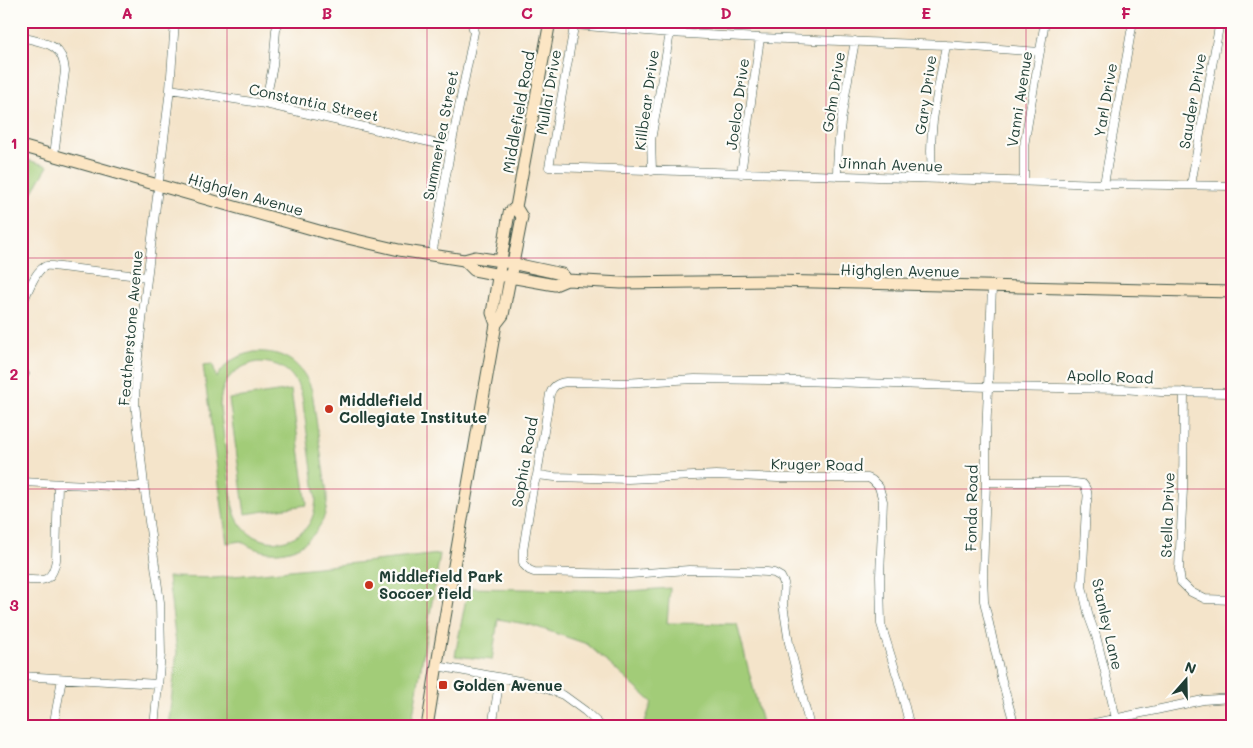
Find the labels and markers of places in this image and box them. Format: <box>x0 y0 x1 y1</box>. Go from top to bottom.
place label: Middlefield Collegiate Institute <box>339 390 487 427</box>
marker: Middlefield Collegiate Institute <box>323 403 335 415</box>
place label: Middlefield Park Soccer field <box>379 566 503 603</box>
marker: Middlefield Park Soccer field <box>363 579 375 591</box>
place label: Golden Avenue <box>453 675 562 695</box>
marker: Golden Avenue <box>437 679 449 691</box>

